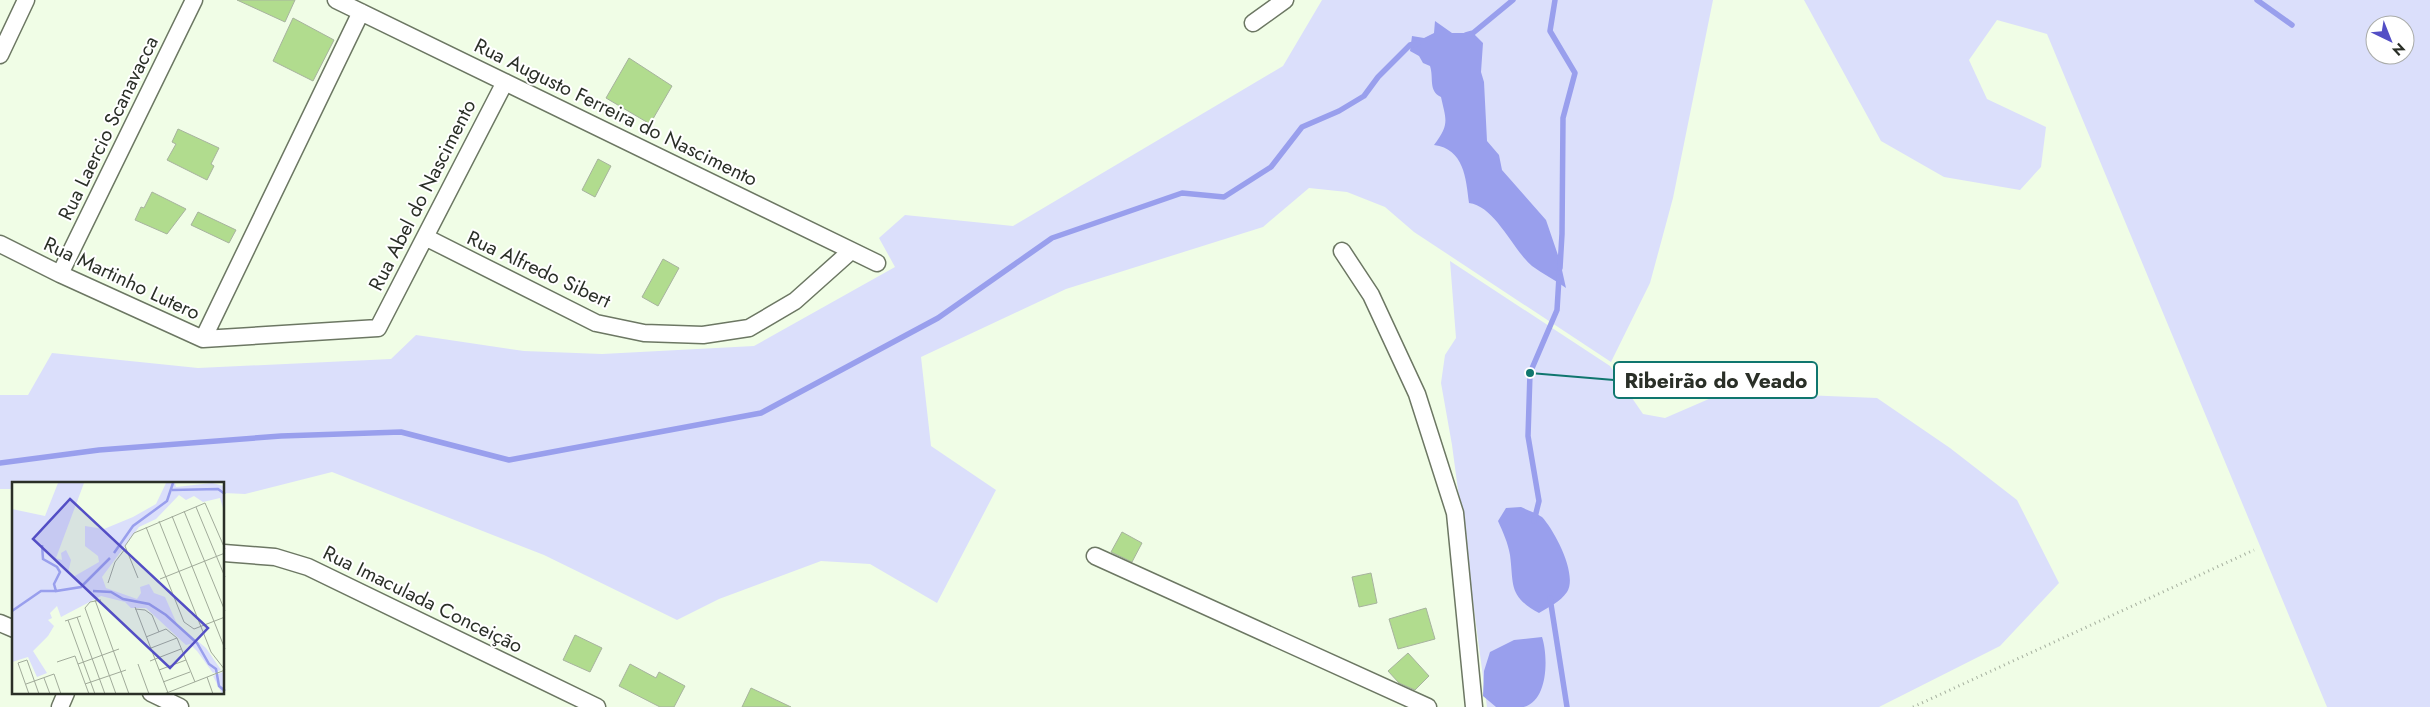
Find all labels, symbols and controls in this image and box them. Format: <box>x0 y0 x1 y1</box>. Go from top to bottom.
north arrow <box>2365 15 2415 65</box>
street label: Rua Laercio Scanavacca <box>51 31 166 225</box>
street label: Rua Augusto Ferreira do Nascimento <box>469 31 762 194</box>
text: N <box>2388 38 2410 61</box>
street label: Rua Abel do Nascimento <box>362 94 483 296</box>
street label: Rua Alfredo Sibert <box>462 223 616 316</box>
street label: Rua Martinho Lutero <box>39 229 205 327</box>
callout: Ribeirão do Veado <box>1614 362 1817 398</box>
text: Ribeirão do Veado <box>1624 366 1808 396</box>
inset map <box>12 482 225 694</box>
street label: Rua Imaculada Conceição <box>318 538 528 661</box>

